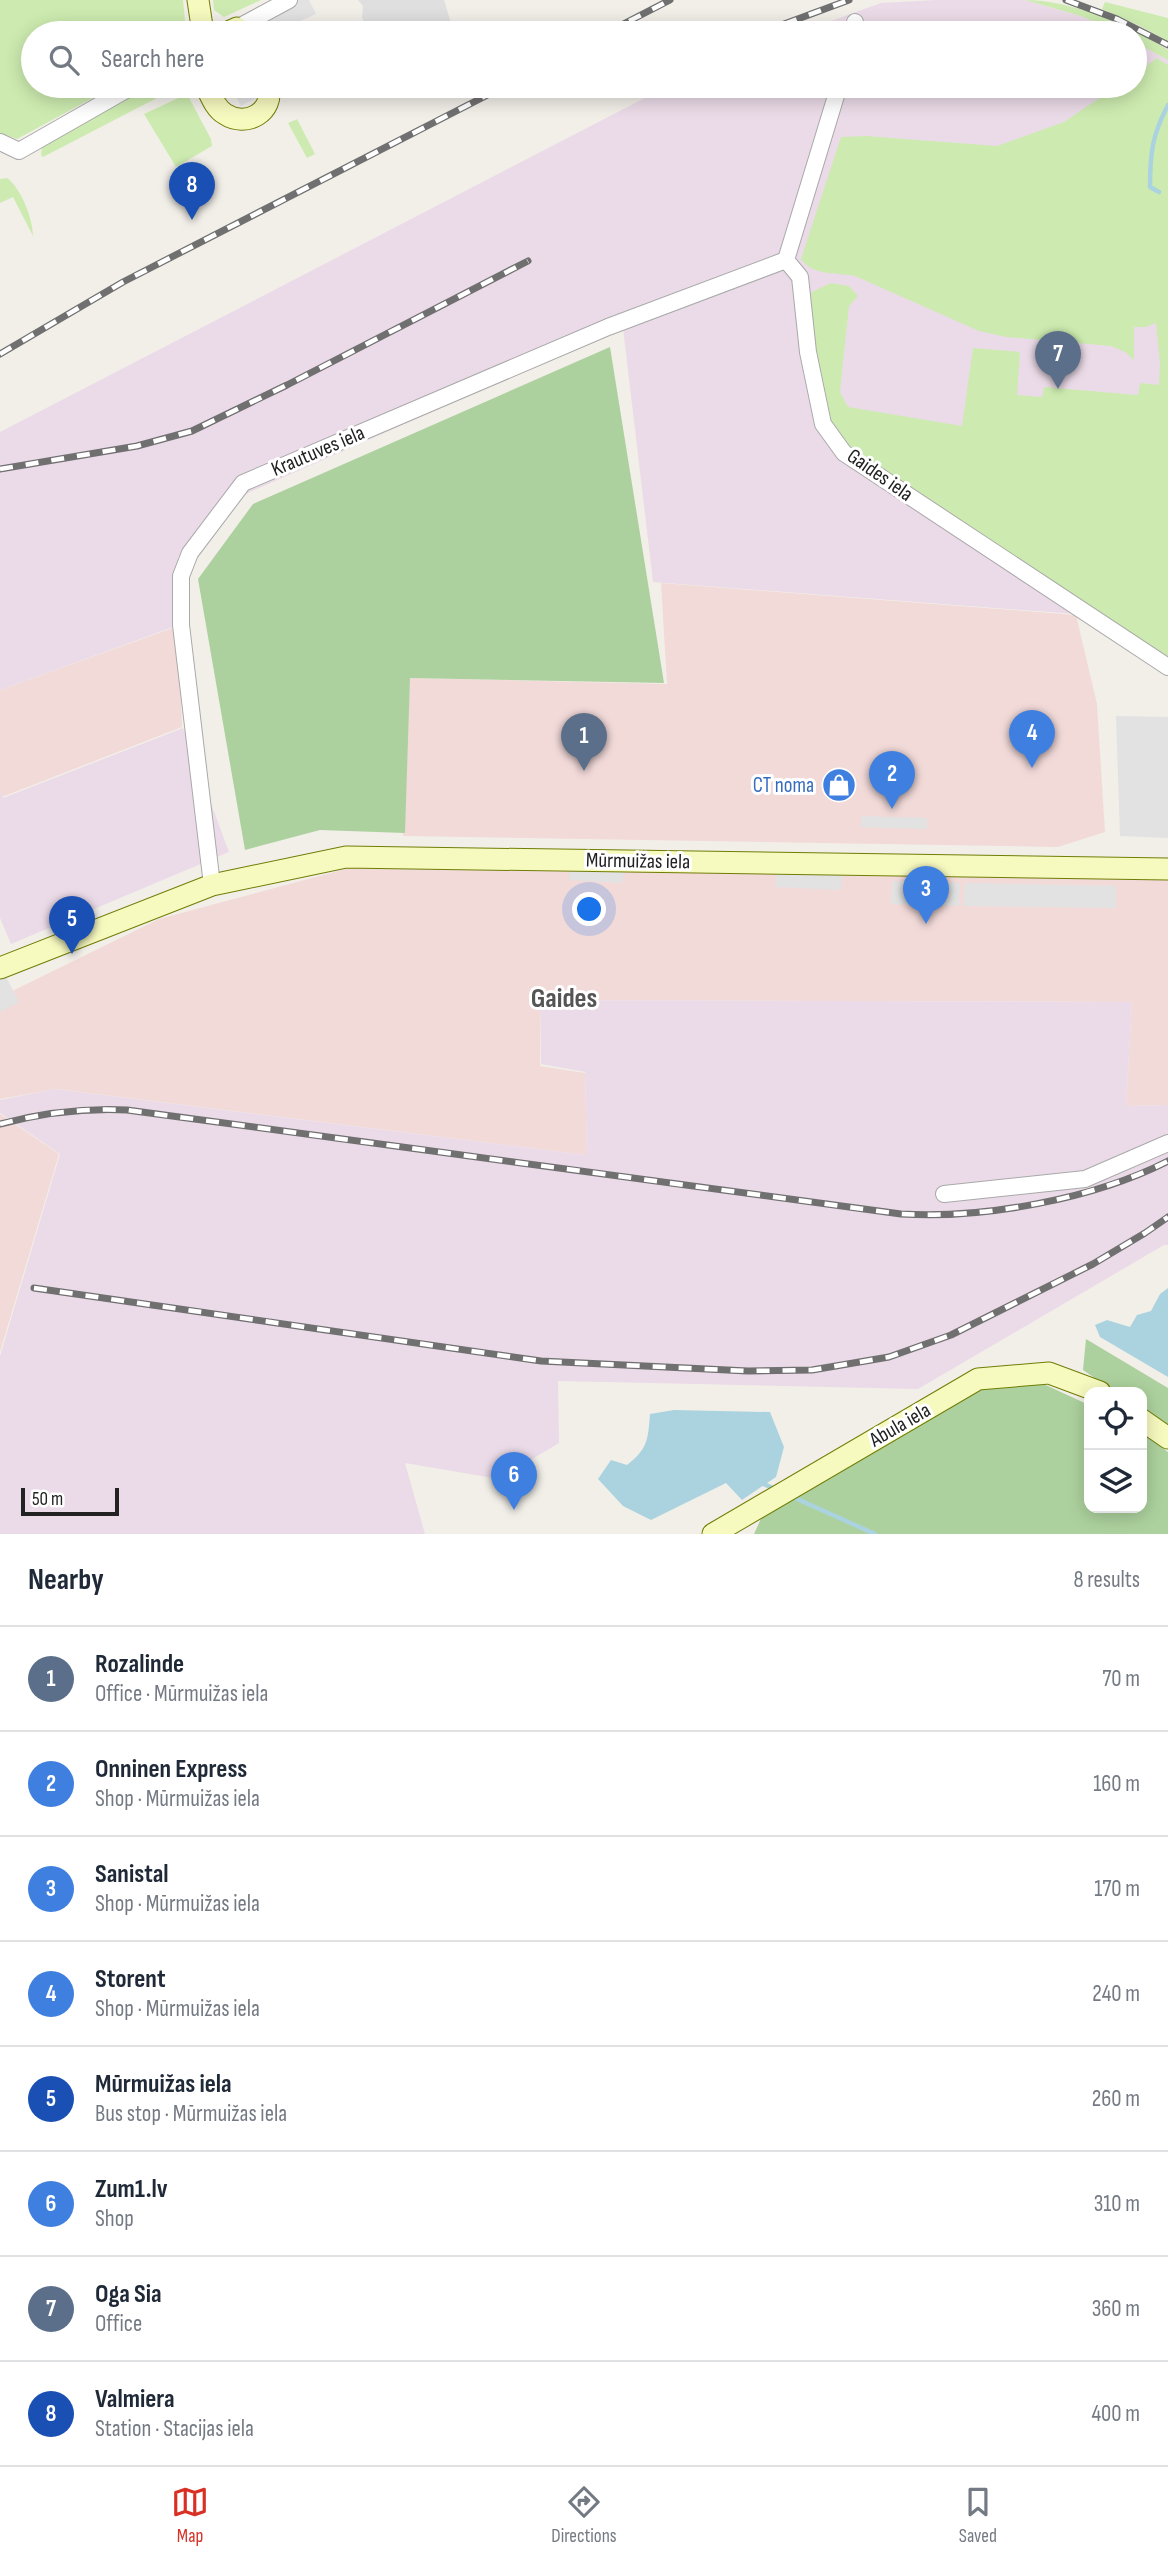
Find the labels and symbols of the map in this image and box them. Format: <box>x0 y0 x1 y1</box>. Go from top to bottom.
pin: 8 <box>169 162 215 220</box>
pin: 7 <box>1035 331 1081 389</box>
street label: Krautuves iela <box>268 420 368 482</box>
street label: Gaides iela <box>842 443 918 507</box>
pin: 4 <box>1009 710 1055 768</box>
pin: 1 <box>561 713 607 771</box>
pin: 2 <box>869 751 915 809</box>
shop icon: CT noma <box>820 766 858 804</box>
place label: CT noma <box>753 773 814 798</box>
street label: Mūrmuižas iela <box>586 848 690 874</box>
pin: 3 <box>903 866 949 924</box>
your location <box>572 892 606 926</box>
pin: 5 <box>49 896 95 954</box>
district label: Gaides <box>531 982 597 1015</box>
street label: Abula iela <box>864 1398 935 1453</box>
pin: 6 <box>491 1452 537 1510</box>
scale bar <box>21 1485 119 1517</box>

